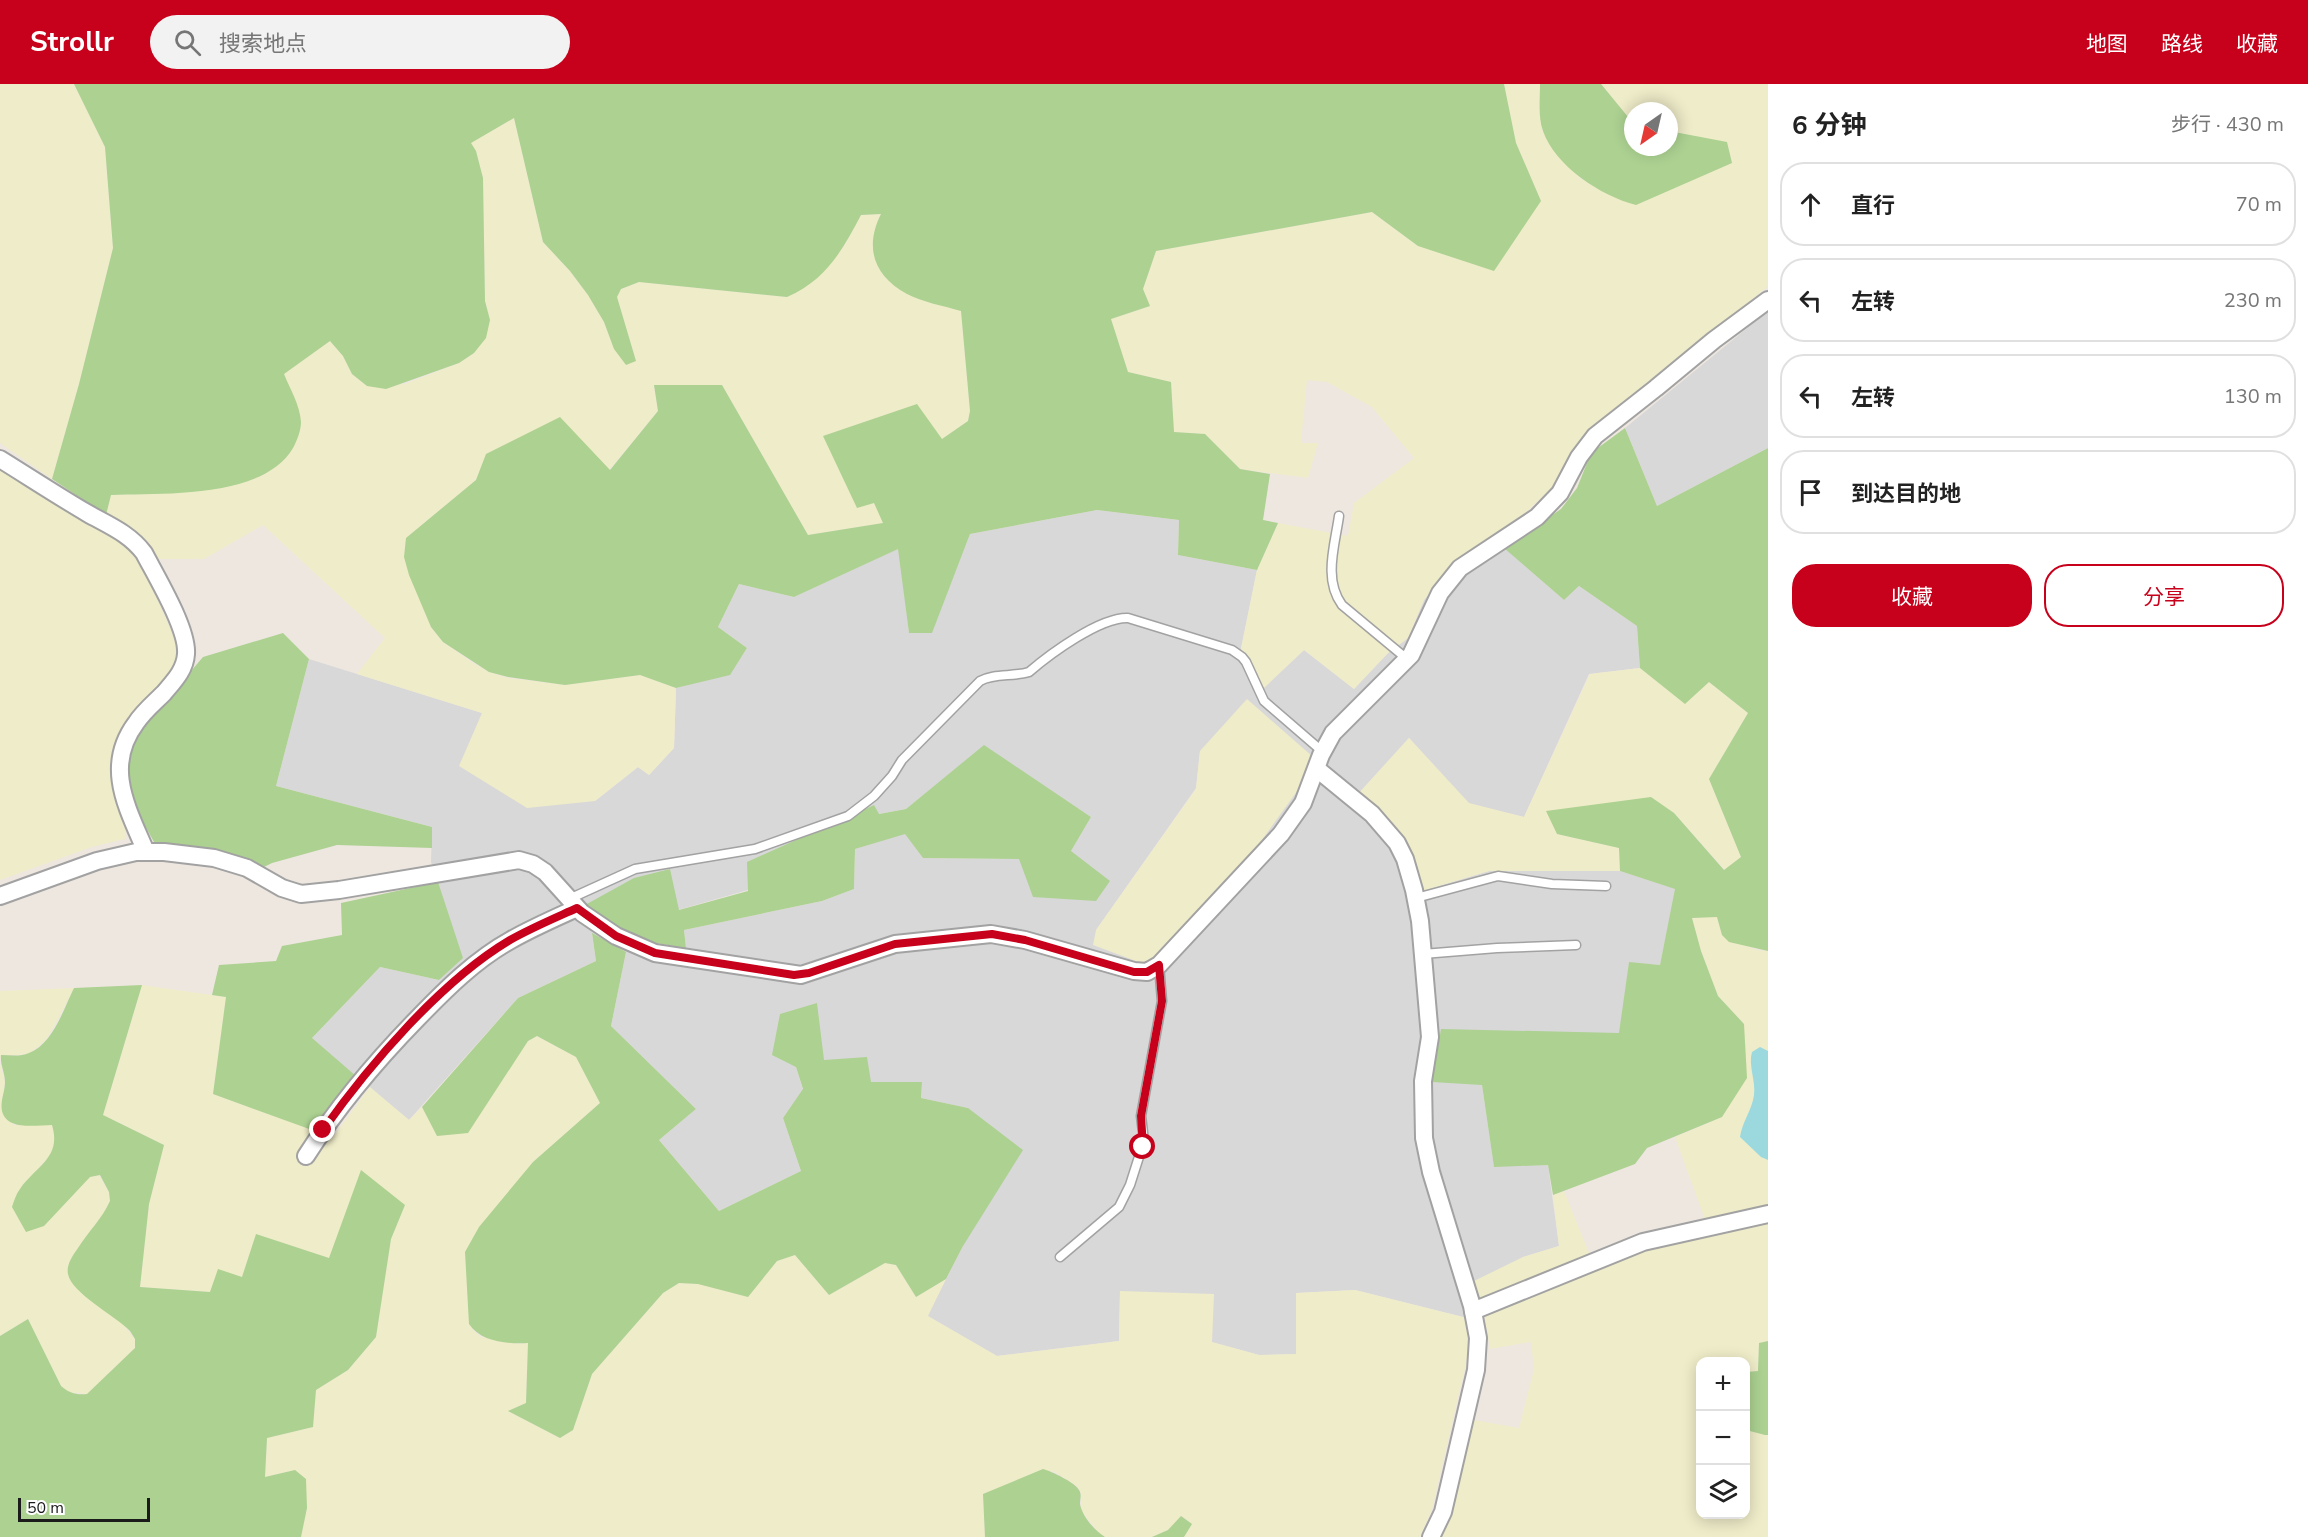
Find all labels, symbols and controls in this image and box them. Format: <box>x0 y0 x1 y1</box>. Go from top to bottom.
search box <box>150 15 570 69</box>
text: Strollr <box>30 23 114 61</box>
icon: search <box>171 26 204 59</box>
text: 搜索地点 <box>219 29 307 59</box>
text: 地图 <box>2086 30 2128 58</box>
text: 路线 <box>2161 30 2203 58</box>
text: 收藏 <box>2236 30 2278 58</box>
north arrow <box>1624 102 1678 156</box>
text: 6 分钟 <box>1792 108 1867 143</box>
text: 步行 · 430 m <box>2171 111 2284 138</box>
icon: ahead <box>1794 188 1827 221</box>
text: 直行 <box>1851 191 1895 221</box>
text: 70 m <box>2236 191 2282 218</box>
icon: left <box>1794 284 1827 317</box>
text: 左转 <box>1851 287 1895 317</box>
text: 230 m <box>2224 287 2282 314</box>
icon: left <box>1794 380 1827 413</box>
text: 左转 <box>1851 383 1895 413</box>
text: 130 m <box>2224 383 2282 410</box>
icon: arrive <box>1794 476 1827 509</box>
text: 到达目的地 <box>1851 479 1961 509</box>
button: 收藏 <box>1792 564 2032 627</box>
button: 分享 <box>2044 564 2284 627</box>
route end <box>309 1116 335 1142</box>
route start <box>1129 1133 1155 1159</box>
map controls <box>1696 1357 1750 1519</box>
button: + <box>1696 1357 1750 1411</box>
button: − <box>1696 1411 1750 1465</box>
button: layers <box>1696 1465 1750 1519</box>
scale bar <box>18 1495 150 1522</box>
text: 50 m <box>27 1497 64 1519</box>

